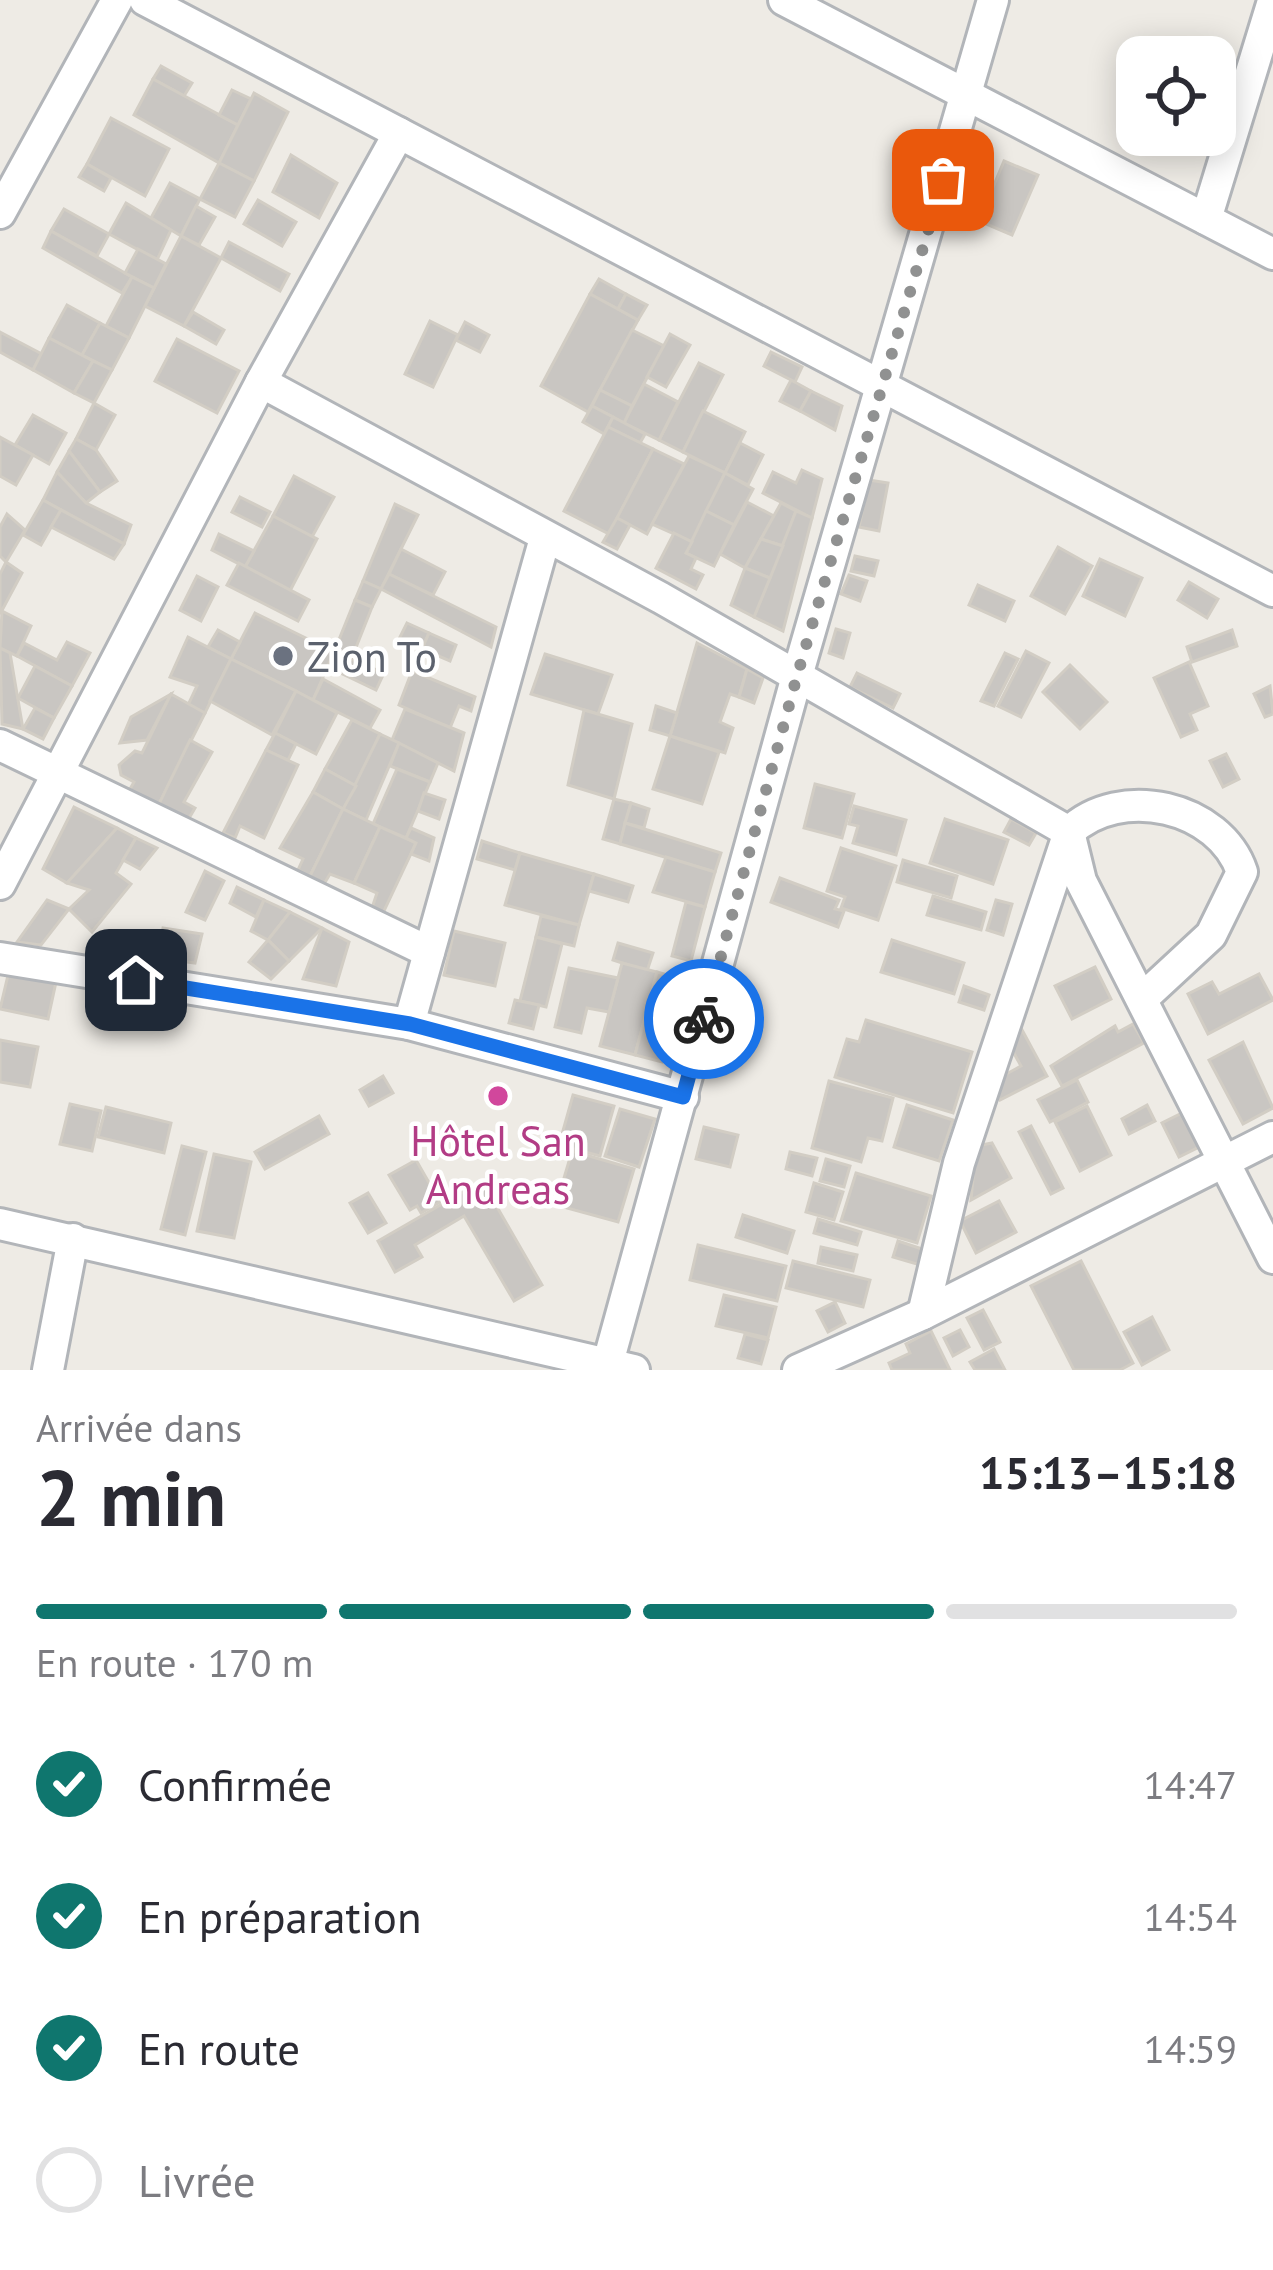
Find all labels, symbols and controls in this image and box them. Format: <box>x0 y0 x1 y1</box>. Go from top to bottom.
map controls <box>1116 36 1236 156</box>
button: locate <box>1116 36 1236 156</box>
pin <box>892 129 994 231</box>
icon: bag <box>910 147 976 213</box>
place label: Zion To <box>307 629 437 684</box>
marker: Zion To <box>270 643 296 669</box>
pin <box>85 929 187 1031</box>
icon: home <box>103 947 169 1013</box>
courier <box>644 959 764 1079</box>
icon: bike <box>671 986 737 1052</box>
marker: Hôtel San Andreas <box>485 1083 511 1109</box>
place label: Hôtel San Andreas <box>410 1113 586 1216</box>
text: Arrivée dans <box>36 1402 242 1453</box>
text: 15:13–15:18 <box>979 1443 1237 1501</box>
text: 2 min <box>36 1447 226 1548</box>
text: En route · 170 m <box>36 1637 314 1688</box>
icon: check <box>36 1751 102 1817</box>
text: Confirmée <box>138 1755 332 1813</box>
text: 14:47 <box>1143 1759 1237 1810</box>
icon: check <box>36 1883 102 1949</box>
text: En préparation <box>138 1887 422 1945</box>
text: 14:54 <box>1143 1891 1237 1942</box>
icon: check <box>36 2015 102 2081</box>
text: En route <box>138 2019 300 2077</box>
text: 14:59 <box>1143 2023 1237 2074</box>
text: Livrée <box>138 2151 256 2209</box>

